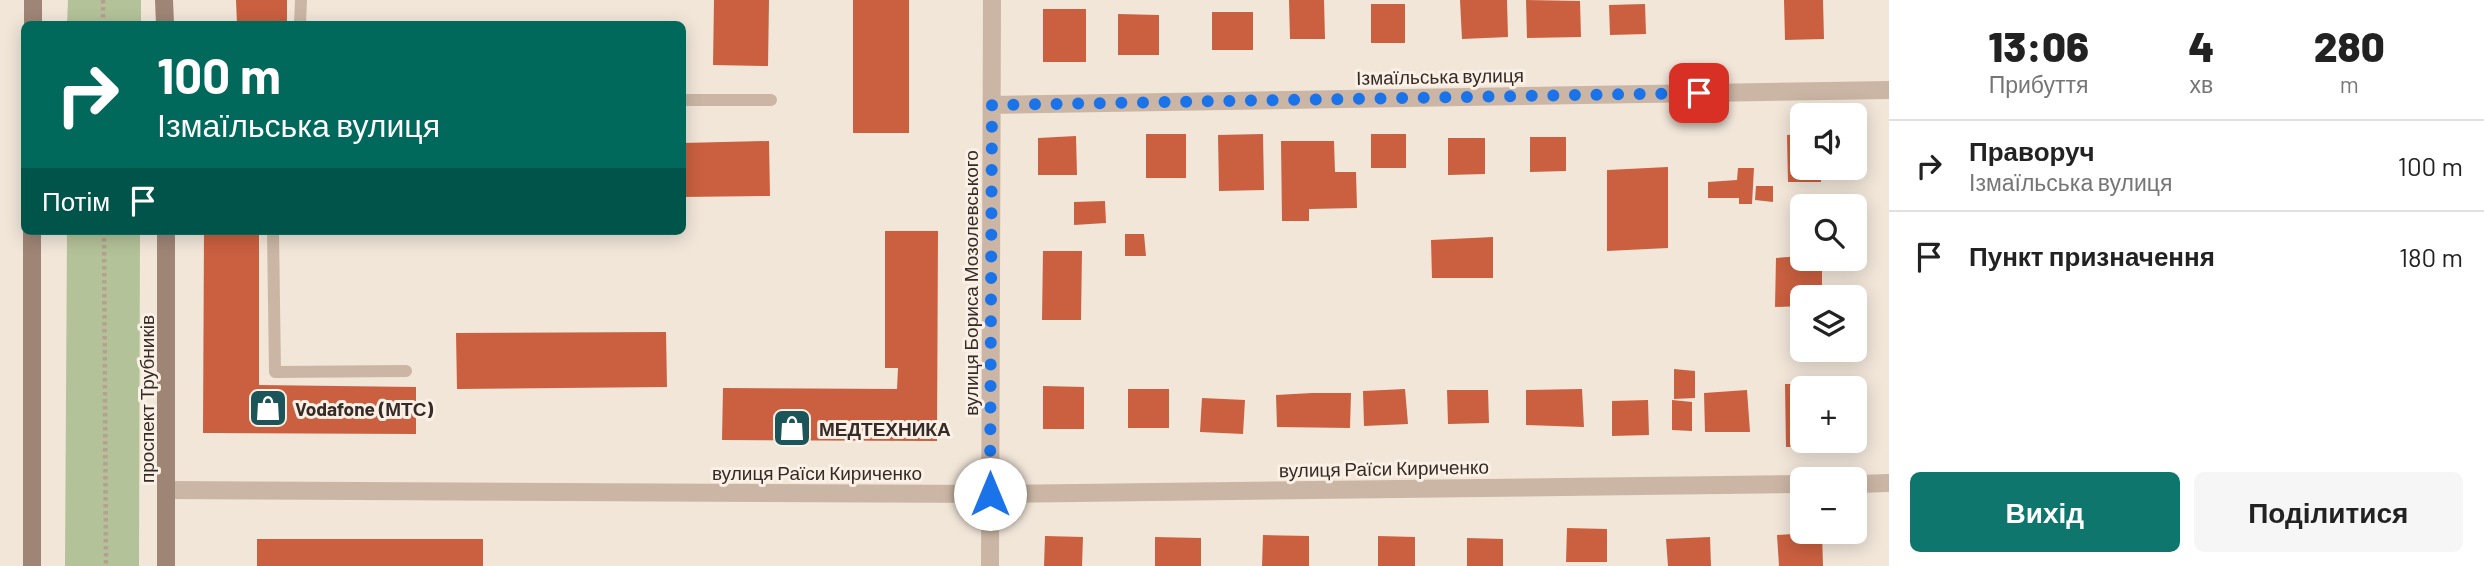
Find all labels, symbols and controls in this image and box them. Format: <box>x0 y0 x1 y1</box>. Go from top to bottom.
text: 13:06 <box>1988 20 2089 70</box>
text: 4 <box>2188 20 2214 70</box>
text: 280 <box>2314 20 2385 70</box>
text: 100 m <box>157 45 281 104</box>
icon: right <box>42 49 133 140</box>
street label: Ізмаїльська вулиця <box>1356 63 1524 89</box>
pin <box>1669 63 1729 123</box>
text: Прибуття <box>1989 70 2089 98</box>
text: хв <box>2189 70 2213 98</box>
text: m <box>2340 70 2359 98</box>
icon: arrive <box>1680 74 1718 112</box>
map controls <box>1790 103 1867 544</box>
button: sound <box>1790 103 1867 180</box>
text: Ізмаїльська вулиця <box>157 105 440 143</box>
text: Праворуч <box>1969 135 2095 166</box>
icon: right <box>1910 147 1948 185</box>
street label: вулиця Бориса Мозолевського <box>959 150 982 416</box>
text: 100 m <box>2398 150 2463 181</box>
text: Ізмаїльська вулиця <box>1969 168 2172 196</box>
icon: arrive <box>124 182 162 220</box>
text: Потім <box>42 185 110 216</box>
button: search <box>1790 194 1867 271</box>
icon: arrive <box>1910 238 1948 276</box>
text: Пункт призначення <box>1969 240 2215 271</box>
text: 180 m <box>2399 241 2463 272</box>
button: layers <box>1790 285 1867 362</box>
street label: проспект Трубників <box>135 315 158 483</box>
button: + <box>1790 376 1867 453</box>
shop icon: Vodafone (МТС) <box>247 387 289 429</box>
place label: Vodafone (МТС) <box>295 397 433 420</box>
shop icon: МЕДТЕХНИКА <box>771 407 813 449</box>
place label: МЕДТЕХНИКА <box>819 417 951 440</box>
street label: вулиця Раїси Кириченко <box>1279 455 1489 481</box>
position arrow <box>953 457 1027 531</box>
street label: вулиця Раїси Кириченко <box>712 461 922 484</box>
button: − <box>1790 467 1867 544</box>
button: Вихід <box>1910 472 2180 552</box>
button: Поділитися <box>2194 472 2463 552</box>

